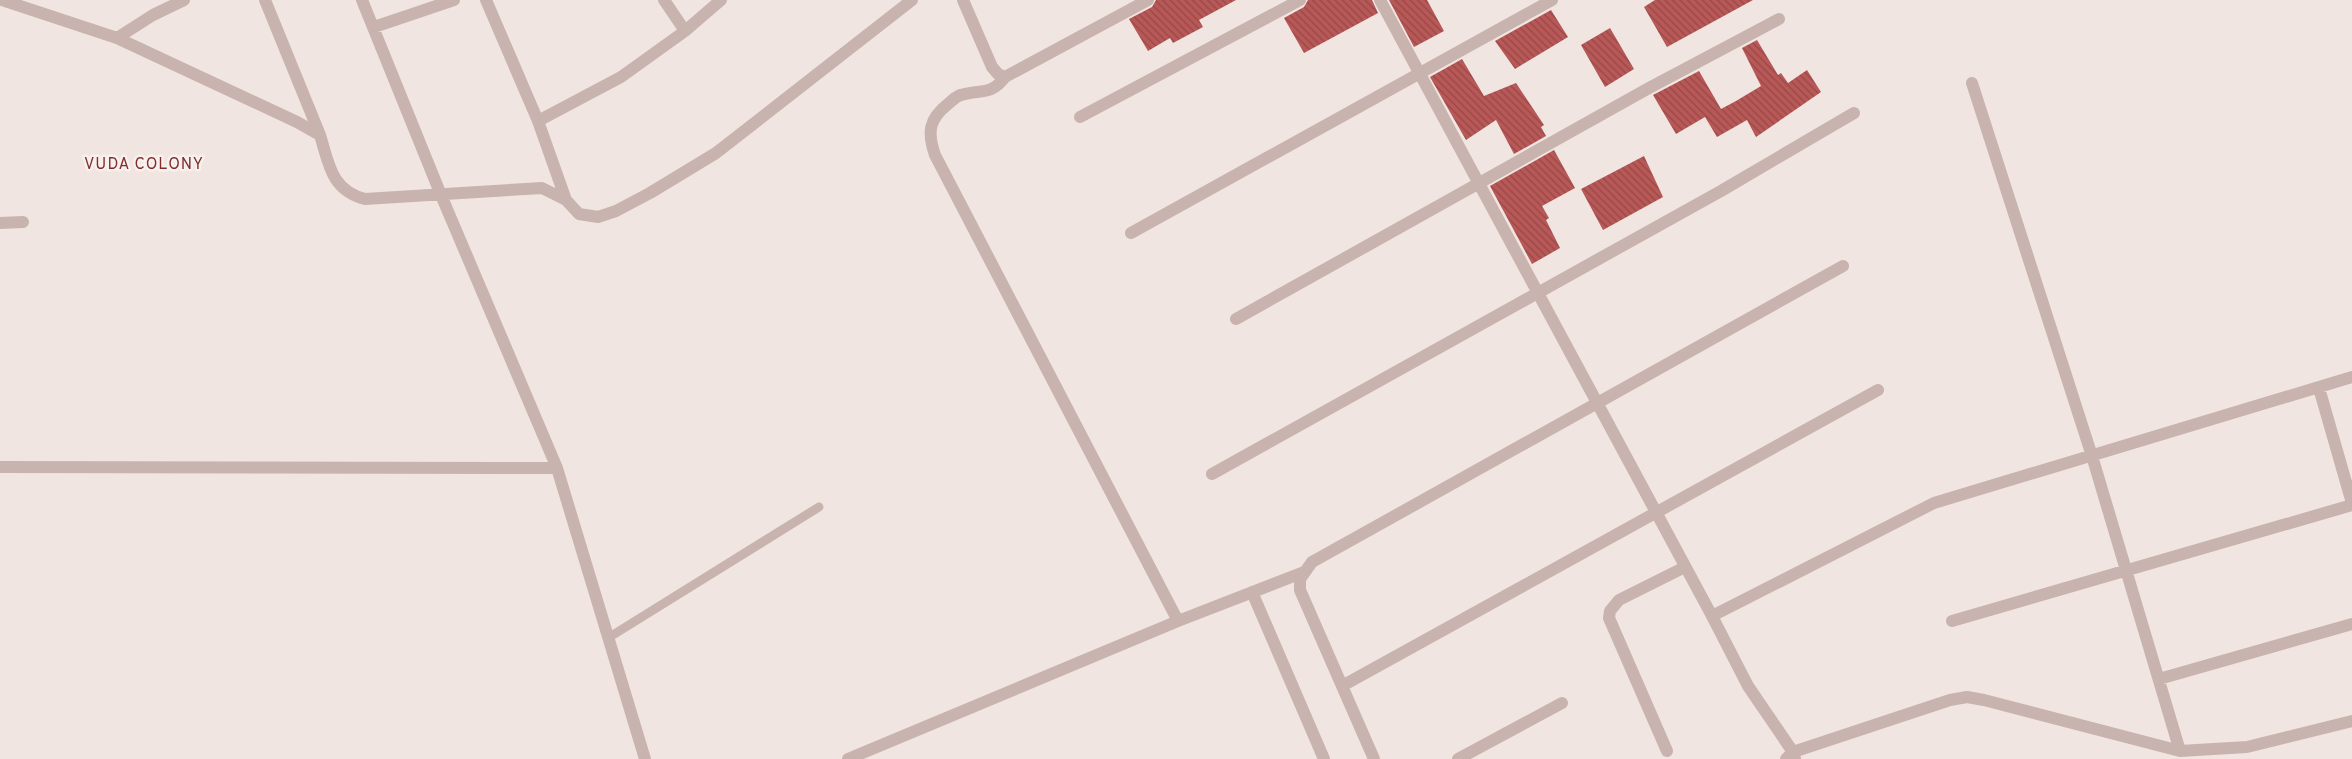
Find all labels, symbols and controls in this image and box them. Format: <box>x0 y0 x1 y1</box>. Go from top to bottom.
district label: VUDA COLONY <box>84 155 204 175</box>

